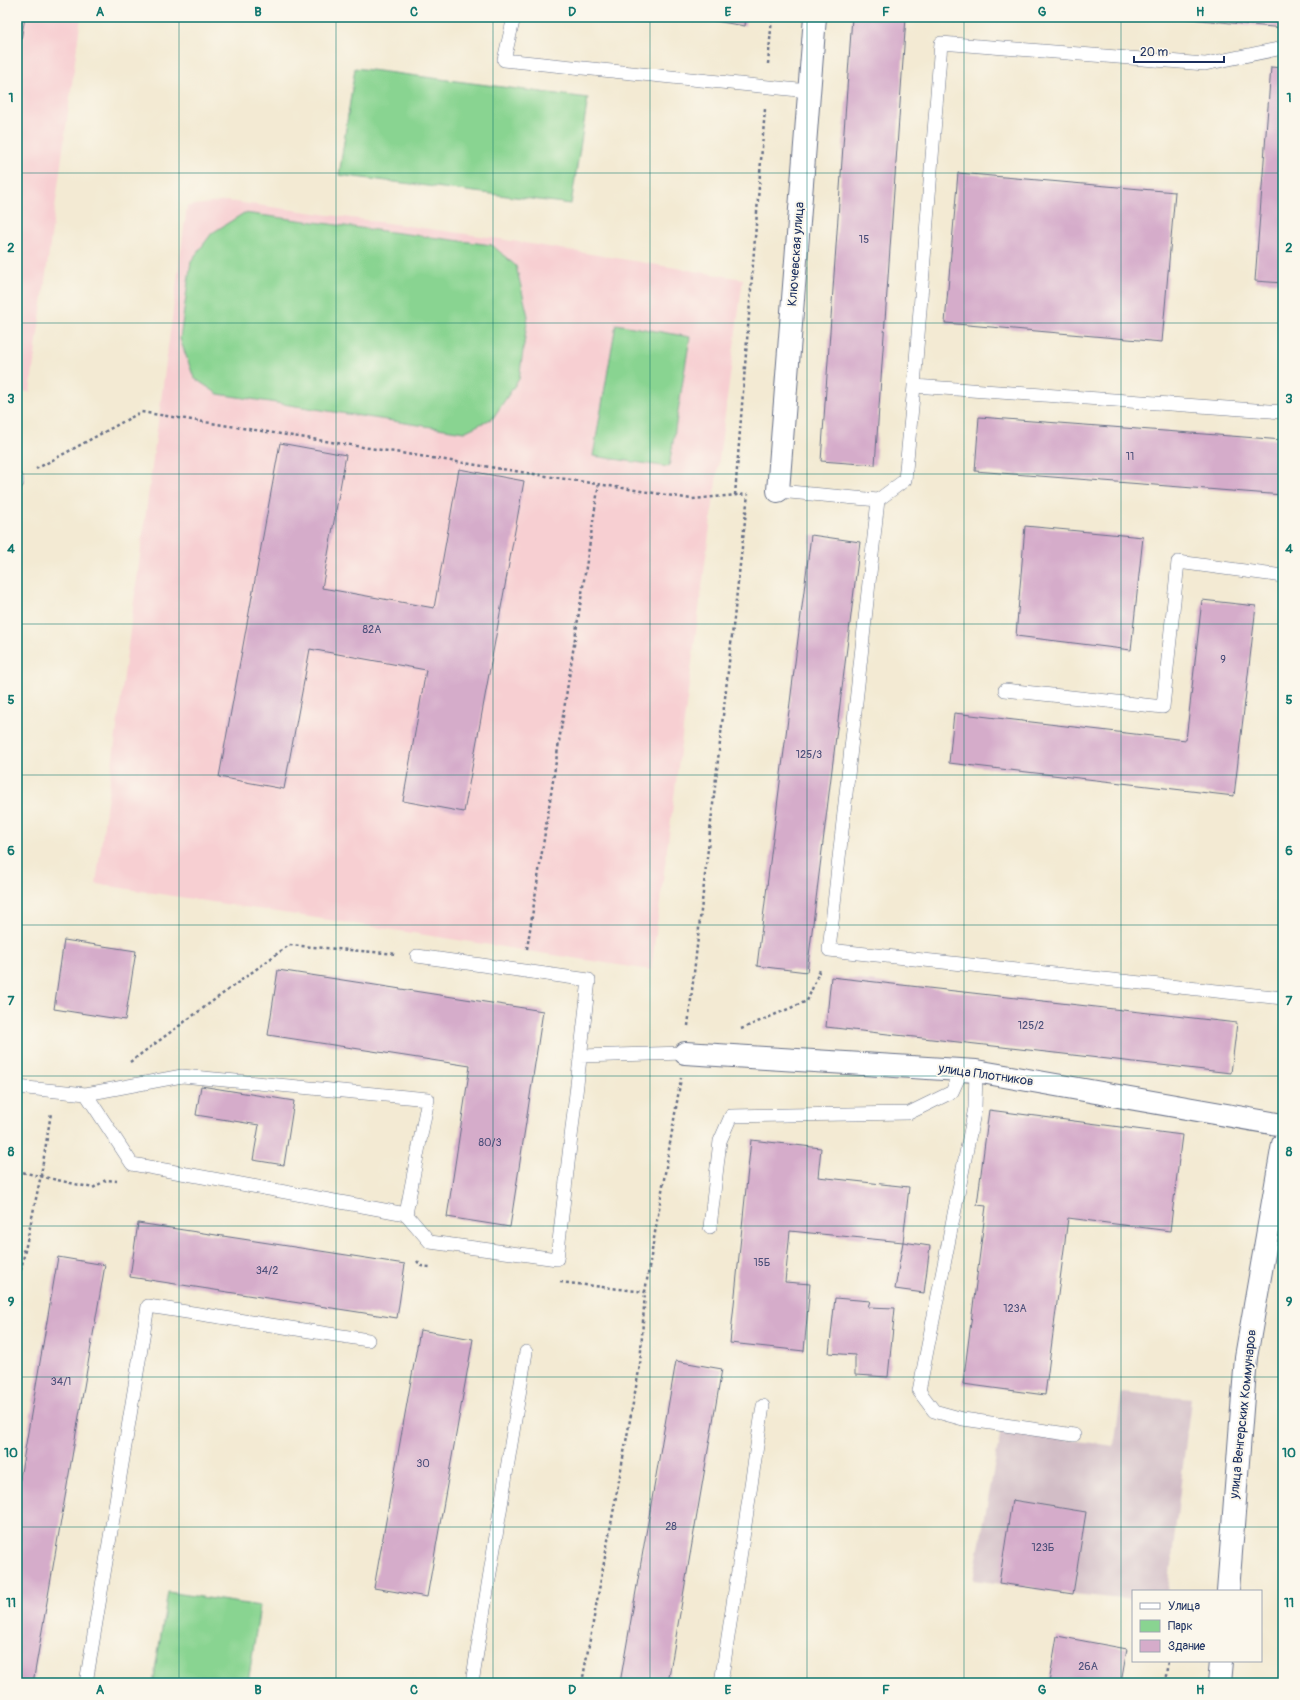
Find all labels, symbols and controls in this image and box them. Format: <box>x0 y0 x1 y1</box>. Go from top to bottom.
text: A <box>96 4 105 20</box>
text: B <box>254 4 262 20</box>
text: C <box>410 4 418 20</box>
text: D <box>568 4 576 20</box>
text: E <box>725 4 732 20</box>
text: F <box>882 4 890 20</box>
text: G <box>1038 4 1047 20</box>
text: H <box>1196 4 1204 20</box>
scale bar <box>1134 38 1224 64</box>
text: 20 m <box>1140 45 1169 60</box>
text: 1 <box>8 90 14 106</box>
text: 1 <box>1286 90 1292 106</box>
street label: Ключевская улица <box>784 201 808 307</box>
house number: 15 <box>859 233 869 246</box>
text: 2 <box>7 240 15 256</box>
text: 2 <box>1285 240 1293 256</box>
text: 3 <box>7 391 15 407</box>
text: 3 <box>1285 391 1293 407</box>
house number: 11 <box>1126 450 1134 463</box>
text: 4 <box>7 541 15 557</box>
text: 4 <box>1285 541 1293 557</box>
house number: 82А <box>363 623 381 636</box>
house number: 9 <box>1220 653 1226 666</box>
text: 5 <box>7 692 15 708</box>
text: 5 <box>1285 692 1293 708</box>
house number: 125/3 <box>796 748 822 761</box>
text: 6 <box>7 843 15 859</box>
text: 6 <box>1285 843 1293 859</box>
text: 7 <box>8 993 15 1009</box>
text: 7 <box>1286 993 1293 1009</box>
house number: 125/2 <box>1018 1019 1044 1032</box>
street label: улица Плотников <box>937 1060 1034 1090</box>
house number: 80/3 <box>478 1136 502 1149</box>
text: 8 <box>8 1144 15 1160</box>
text: 8 <box>1286 1144 1293 1160</box>
house number: 15Б <box>754 1256 770 1269</box>
house number: 34/2 <box>256 1264 278 1277</box>
text: 9 <box>8 1294 15 1310</box>
text: 9 <box>1286 1294 1293 1310</box>
house number: 123А <box>1003 1302 1027 1315</box>
street label: улица Венгерских Коммунаров <box>1226 1329 1260 1500</box>
house number: 34/1 <box>51 1375 71 1388</box>
text: 10 <box>4 1445 18 1461</box>
text: 10 <box>1282 1445 1296 1461</box>
house number: 30 <box>416 1457 430 1470</box>
house number: 28 <box>665 1520 677 1533</box>
house number: 123Б <box>1032 1541 1054 1554</box>
legend <box>1132 1590 1262 1662</box>
text: 11 <box>6 1595 16 1611</box>
text: 11 <box>1284 1595 1294 1611</box>
text: Улица <box>1168 1599 1200 1614</box>
text: Парк <box>1168 1619 1193 1634</box>
text: Здание <box>1168 1639 1205 1654</box>
house number: 26А <box>1078 1660 1098 1673</box>
text: A <box>96 1682 105 1698</box>
text: B <box>254 1682 262 1698</box>
text: C <box>410 1682 418 1698</box>
text: D <box>568 1682 576 1698</box>
text: E <box>725 1682 732 1698</box>
text: F <box>882 1682 890 1698</box>
text: G <box>1038 1682 1047 1698</box>
text: H <box>1196 1682 1204 1698</box>

